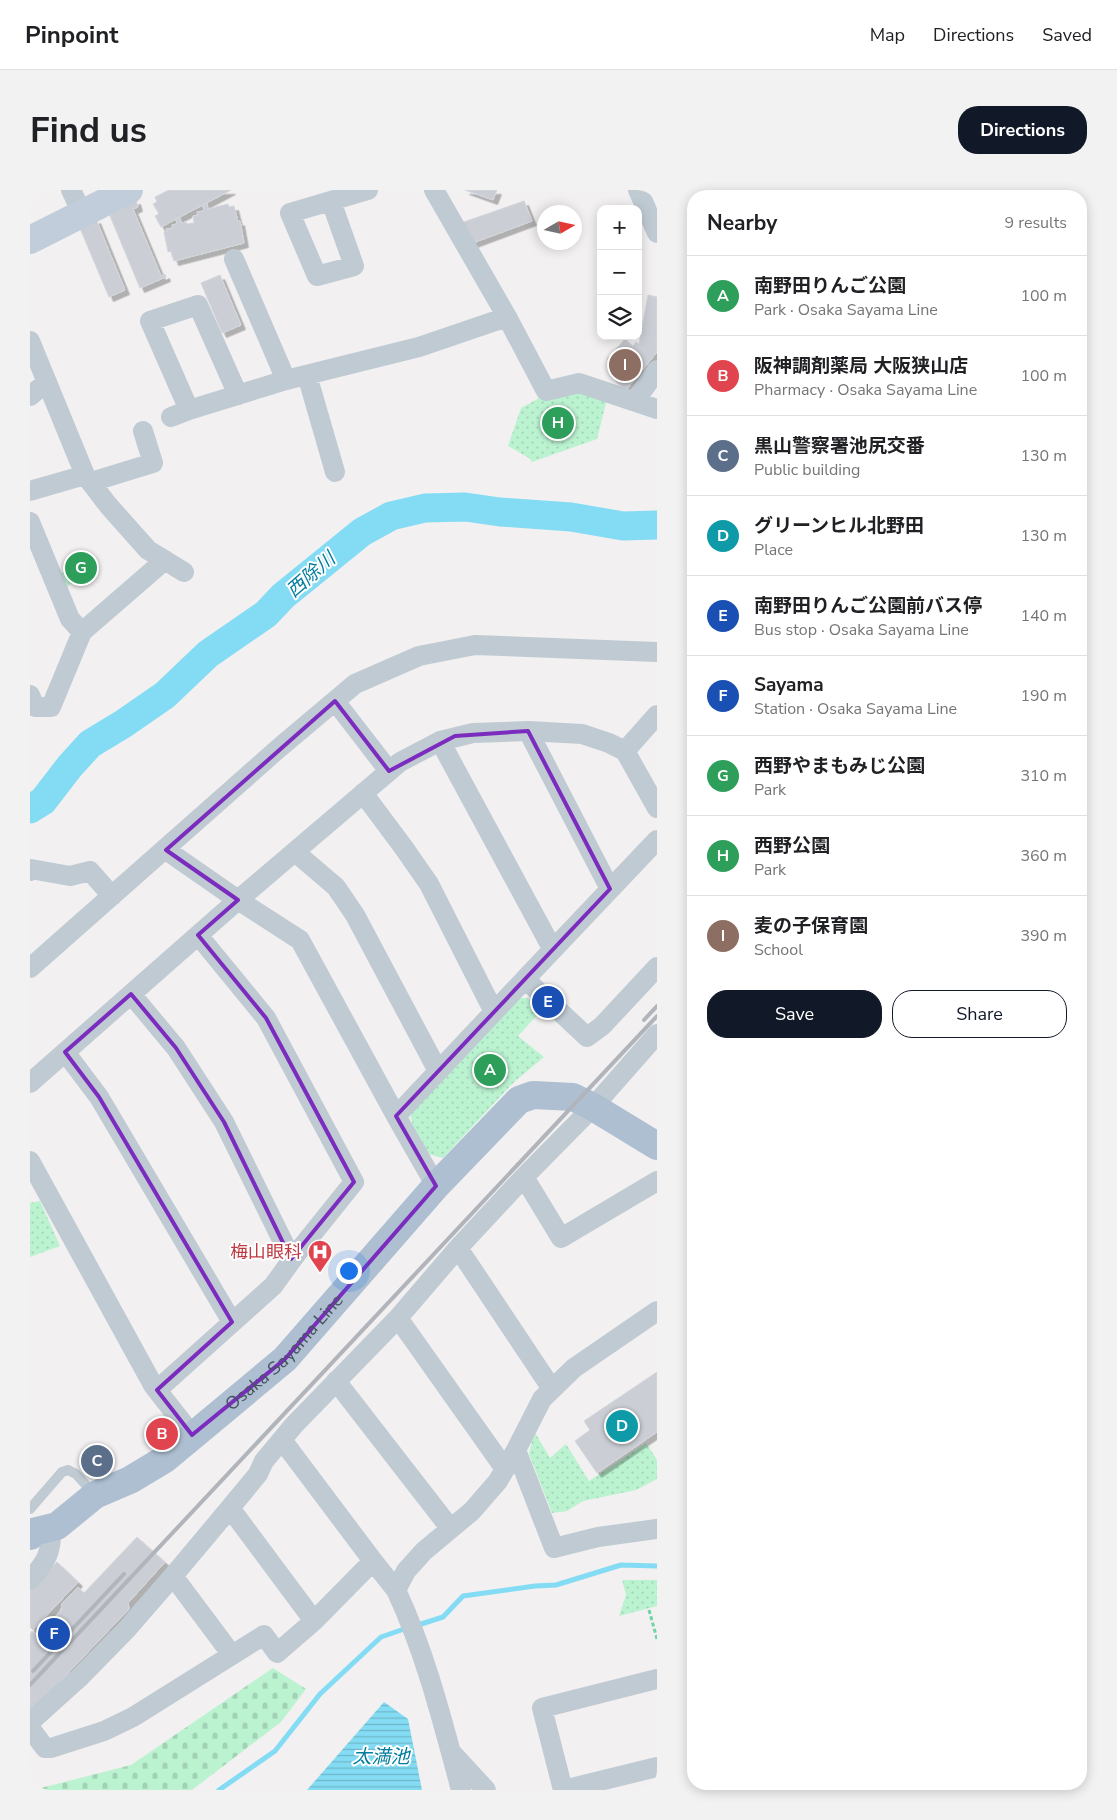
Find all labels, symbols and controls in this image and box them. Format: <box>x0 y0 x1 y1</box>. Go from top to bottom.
text: Pinpoint <box>25 19 118 51</box>
text: Map <box>870 23 905 47</box>
text: Directions <box>933 23 1014 47</box>
text: Saved <box>1042 23 1092 47</box>
button: Directions <box>958 106 1087 154</box>
text: Find us <box>30 107 147 154</box>
north arrow <box>537 205 582 250</box>
map controls <box>597 205 642 340</box>
button: + <box>597 205 642 250</box>
text: Nearby <box>707 209 777 237</box>
text: 9 results <box>1005 212 1067 234</box>
button: − <box>597 250 642 295</box>
text: 南野田りんご公園 <box>754 273 906 299</box>
text: A <box>717 285 729 307</box>
text: 100 m <box>1020 285 1067 307</box>
button: layers <box>597 295 642 340</box>
text: Park · Osaka Sayama Line <box>754 299 938 321</box>
pin: I <box>609 346 641 384</box>
text: 阪神調剤薬局 大阪狭山店 <box>754 353 968 379</box>
text: B <box>717 365 729 387</box>
text: 100 m <box>1020 365 1067 387</box>
text: Pharmacy · Osaka Sayama Line <box>754 379 977 401</box>
pin: H <box>542 404 574 442</box>
text: 黒山警察署池尻交番 <box>754 433 925 459</box>
text: C <box>718 445 728 467</box>
text: 130 m <box>1020 445 1067 467</box>
text: Public building <box>754 459 860 481</box>
text: グリーンヒル北野田 <box>754 513 924 539</box>
text: D <box>717 525 729 547</box>
text: 130 m <box>1020 525 1067 547</box>
text: Place <box>754 539 793 561</box>
water label: 西除川 <box>281 545 343 604</box>
pin: G <box>65 549 97 587</box>
text: 南野田りんご公園前バス停 <box>754 593 982 619</box>
text: E <box>718 605 728 627</box>
text: 140 m <box>1020 605 1067 627</box>
text: Bus stop · Osaka Sayama Line <box>754 619 969 641</box>
text: Sayama <box>754 672 824 698</box>
text: F <box>719 685 728 707</box>
text: 190 m <box>1020 685 1067 707</box>
text: Station · Osaka Sayama Line <box>754 698 957 720</box>
text: 西野やまもみじ公園 <box>754 753 925 779</box>
text: G <box>717 765 729 787</box>
text: 310 m <box>1020 765 1067 787</box>
text: Park <box>754 779 786 801</box>
text: 西野公園 <box>754 833 830 859</box>
text: H <box>717 845 729 867</box>
text: 360 m <box>1020 845 1067 867</box>
text: Park <box>754 859 786 881</box>
text: 麦の子保育園 <box>754 913 868 939</box>
text: I <box>721 925 725 947</box>
text: 390 m <box>1020 925 1067 947</box>
text: School <box>754 939 803 961</box>
pin: E <box>532 983 564 1021</box>
button: Save <box>707 990 882 1038</box>
button: Share <box>892 990 1067 1038</box>
pin: A <box>474 1051 506 1089</box>
hospital icon: 梅山眼科 <box>307 1239 333 1273</box>
place label: 梅山眼科 <box>230 1240 302 1264</box>
your location <box>336 1258 362 1284</box>
street label: Osaka Sayama Line <box>220 1289 349 1416</box>
pin: D <box>606 1407 638 1445</box>
pin: B <box>146 1415 178 1453</box>
pin: C <box>81 1442 113 1480</box>
pin: F <box>38 1615 70 1653</box>
water label: 太満池 <box>352 1744 411 1770</box>

